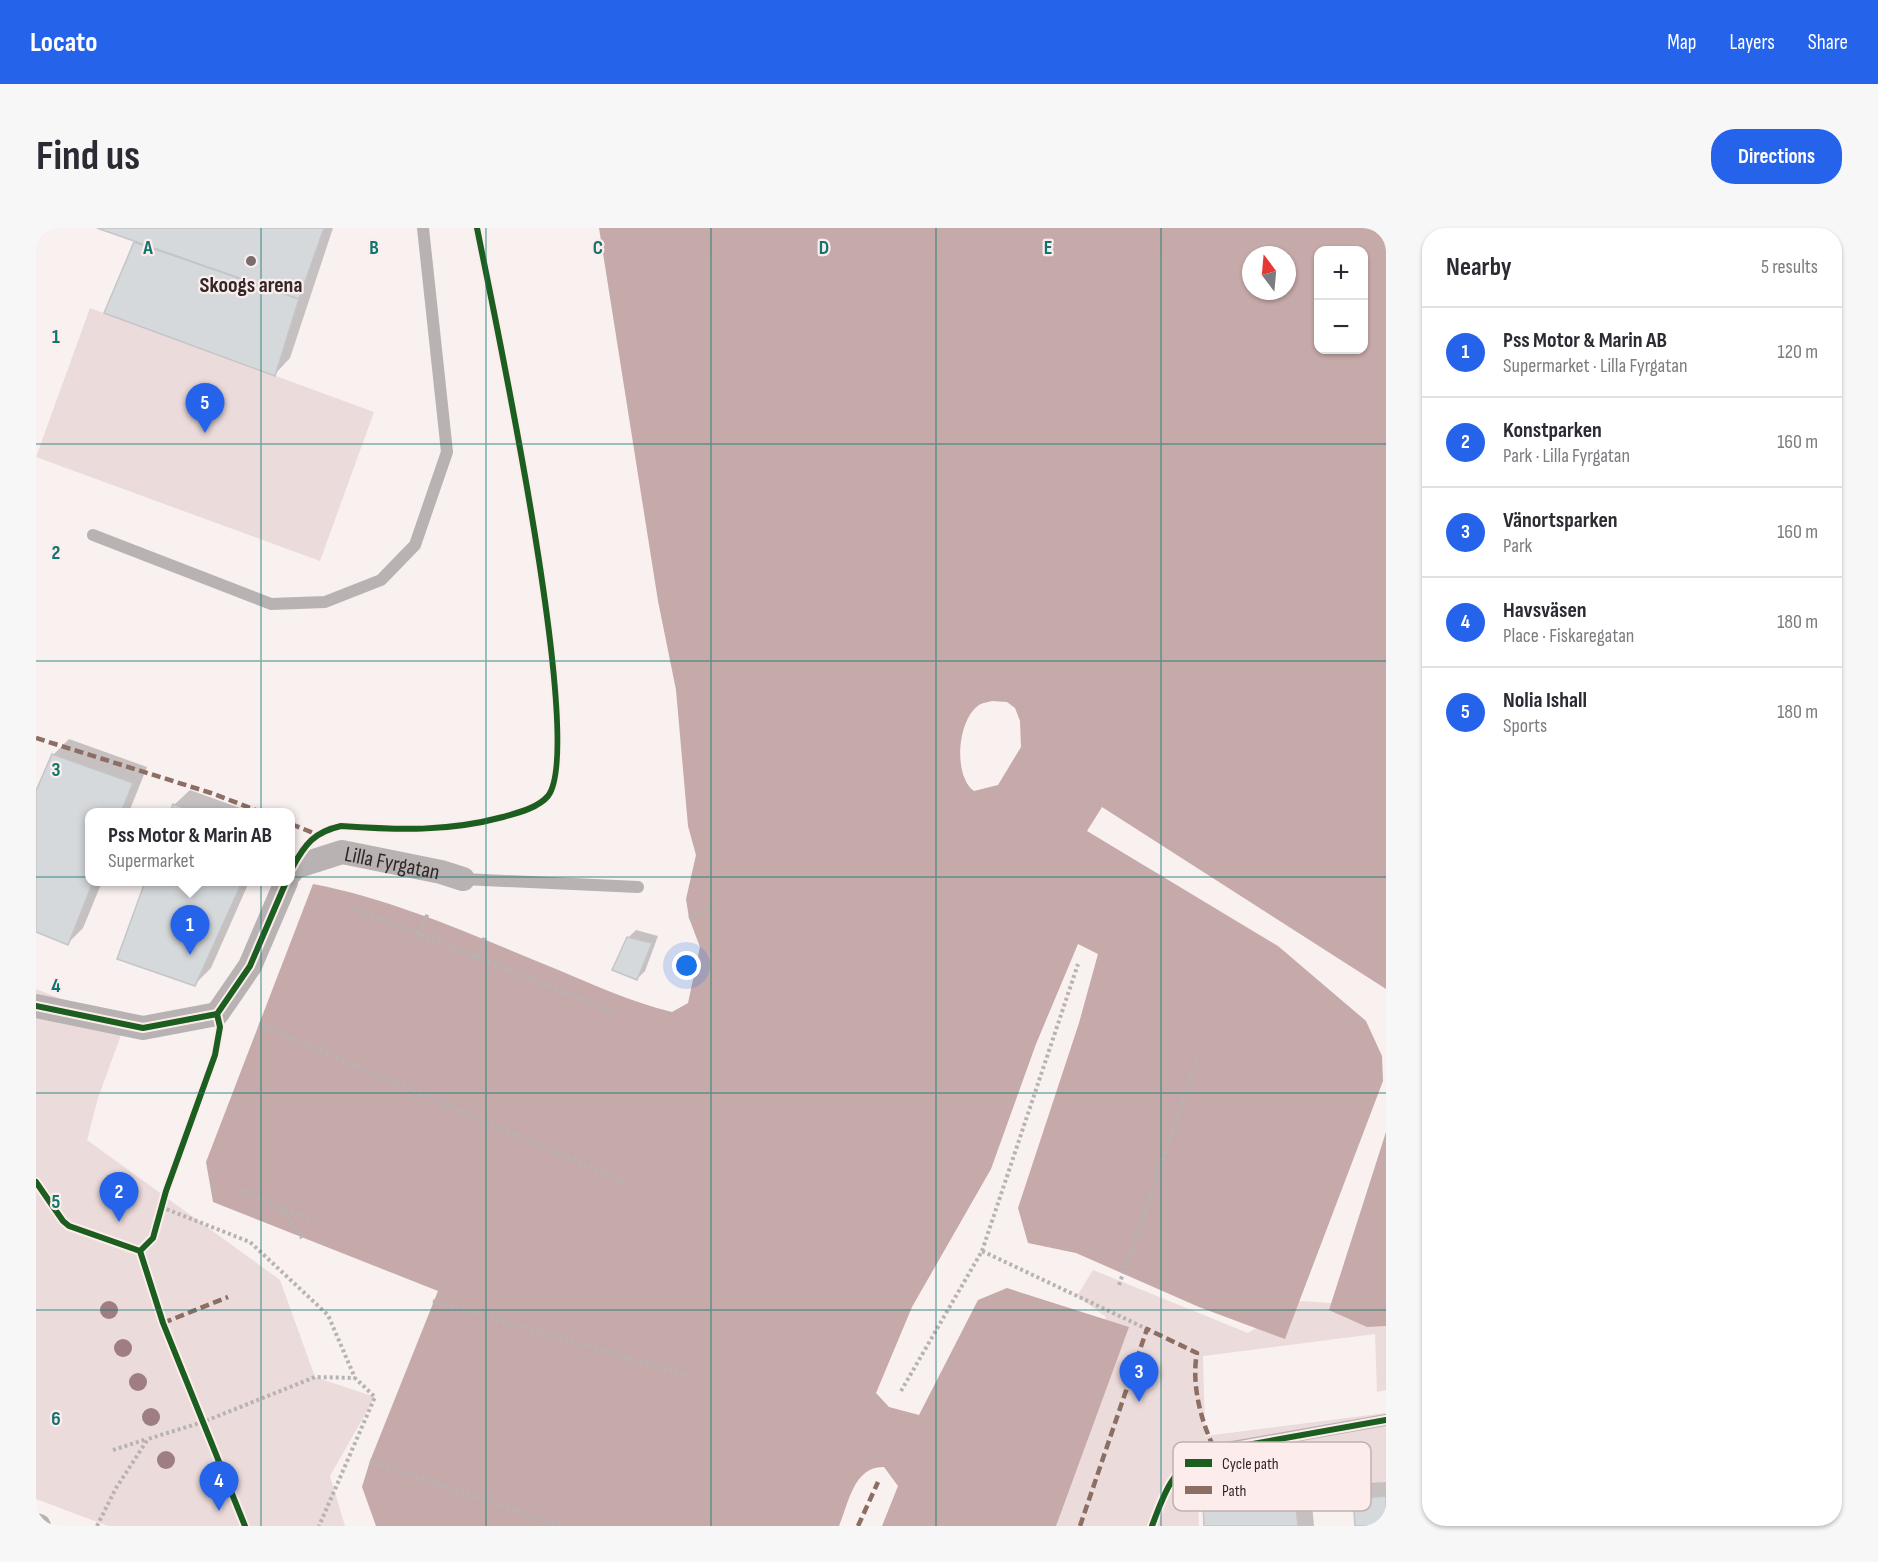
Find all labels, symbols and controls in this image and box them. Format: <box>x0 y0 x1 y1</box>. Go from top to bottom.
text: Locato <box>30 26 97 59</box>
text: Map <box>1667 30 1696 55</box>
text: Layers <box>1729 30 1775 55</box>
text: Share <box>1808 30 1848 55</box>
button: Directions <box>1711 129 1842 184</box>
text: Find us <box>36 131 140 182</box>
text: A <box>142 236 153 260</box>
text: B <box>369 236 379 260</box>
text: C <box>593 236 603 260</box>
text: D <box>819 236 829 260</box>
text: E <box>1044 236 1052 260</box>
north arrow <box>1242 246 1296 300</box>
map controls <box>1314 246 1368 354</box>
button: + <box>1314 246 1368 300</box>
text: Nearby <box>1446 252 1512 283</box>
marker: Skoogs arena <box>244 254 258 268</box>
text: 5 results <box>1761 255 1818 279</box>
place label: Skoogs arena <box>200 272 302 299</box>
button: − <box>1314 300 1368 354</box>
text: 1 <box>52 325 60 349</box>
text: Pss Motor & Marin AB <box>1503 327 1667 354</box>
text: 1 <box>1462 340 1469 364</box>
text: 120 m <box>1778 340 1818 364</box>
text: Supermarket · Lilla Fyrgatan <box>1503 354 1688 378</box>
pin: 5 <box>186 384 224 433</box>
text: Konstparken <box>1503 417 1602 444</box>
text: 2 <box>1461 430 1470 454</box>
text: 160 m <box>1777 430 1818 454</box>
text: Park · Lilla Fyrgatan <box>1503 444 1630 468</box>
text: Vänortsparken <box>1503 507 1618 534</box>
text: 3 <box>1461 520 1470 544</box>
text: 160 m <box>1777 520 1818 544</box>
text: Park <box>1503 534 1532 558</box>
text: 2 <box>52 541 60 565</box>
text: Havsväsen <box>1503 597 1587 624</box>
text: 4 <box>1461 610 1470 634</box>
text: 180 m <box>1777 610 1818 634</box>
text: Place · Fiskaregatan <box>1503 624 1634 648</box>
text: Nolia Ishall <box>1503 687 1587 714</box>
text: 5 <box>1461 700 1470 724</box>
text: 180 m <box>1777 700 1818 724</box>
text: Sports <box>1503 714 1547 738</box>
text: 3 <box>52 758 61 782</box>
popup <box>85 808 295 886</box>
text: Pss Motor & Marin AB <box>108 822 272 849</box>
street label: Lilla Fyrgatan <box>342 841 442 886</box>
text: Supermarket <box>108 849 195 873</box>
pin: 1 <box>170 906 210 955</box>
your location <box>672 951 701 980</box>
text: 4 <box>51 974 61 998</box>
pin: 2 <box>100 1172 139 1222</box>
text: 5 <box>52 1190 61 1214</box>
pin: 3 <box>1120 1352 1158 1402</box>
text: 6 <box>51 1407 61 1431</box>
legend <box>1173 1442 1371 1511</box>
text: Cycle path <box>1222 1455 1279 1474</box>
pin: 4 <box>200 1462 238 1511</box>
text: Path <box>1222 1482 1246 1501</box>

